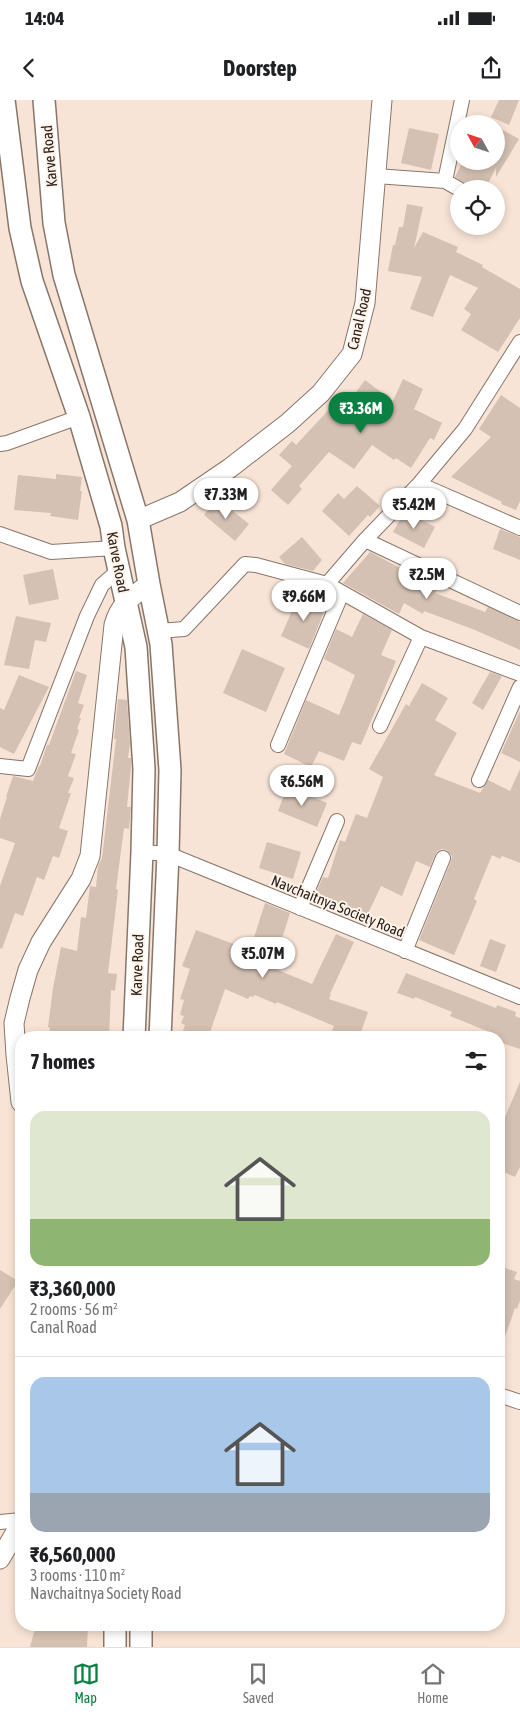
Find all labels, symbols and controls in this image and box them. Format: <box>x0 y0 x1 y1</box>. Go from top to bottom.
text: 14:04 <box>25 7 64 29</box>
icon: back <box>15 54 43 82</box>
icon: share <box>477 54 505 82</box>
text: Doorstep <box>223 55 297 81</box>
north arrow <box>450 115 505 170</box>
map controls <box>450 115 505 235</box>
street label: Karve Road <box>38 124 60 188</box>
button: locate <box>450 180 505 235</box>
street label: Canal Road <box>344 287 374 351</box>
pin: ₹3.36M <box>320 392 402 434</box>
text: ₹3.36M <box>339 399 383 417</box>
pin: ₹7.33M <box>185 478 267 520</box>
text: ₹7.33M <box>204 485 248 503</box>
pin: ₹5.42M <box>373 488 455 530</box>
text: ₹5.42M <box>392 495 436 513</box>
street label: Karve Road <box>104 530 132 594</box>
pin: ₹2.5M <box>392 558 462 600</box>
text: ₹2.5M <box>409 565 445 583</box>
pin: ₹9.66M <box>263 580 345 622</box>
text: ₹9.66M <box>282 587 326 605</box>
pin: ₹6.56M <box>261 764 343 807</box>
text: ₹6.56M <box>280 772 324 790</box>
street label: Navchaitnya Society Road <box>269 871 407 941</box>
street label: Karve Road <box>127 934 147 996</box>
pin: ₹5.07M <box>222 936 304 979</box>
text: ₹5.07M <box>241 944 285 962</box>
icon: filters <box>462 1047 490 1075</box>
text: 7 homes <box>30 1049 95 1073</box>
icon: home <box>215 1144 305 1234</box>
text: ₹3,360,000 <box>30 1276 116 1300</box>
text: 2 rooms · 56 m² <box>30 1300 118 1318</box>
text: Canal Road <box>30 1318 97 1336</box>
icon: home <box>215 1409 305 1499</box>
text: ₹6,560,000 <box>30 1542 116 1566</box>
text: 3 rooms · 110 m² <box>30 1566 125 1584</box>
text: Navchaitnya Society Road <box>30 1584 182 1602</box>
tab: Map <box>72 1660 100 1706</box>
tab: Saved <box>243 1660 274 1706</box>
tab: Home <box>417 1660 448 1706</box>

